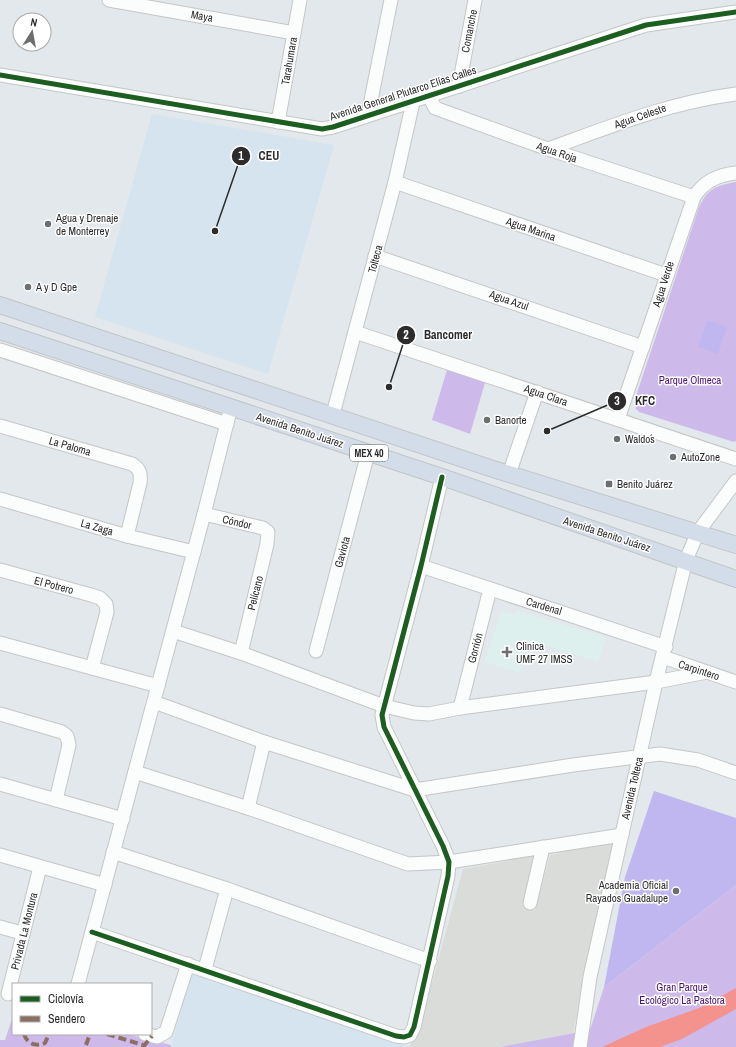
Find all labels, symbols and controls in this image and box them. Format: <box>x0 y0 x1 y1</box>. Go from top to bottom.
street label: Maya <box>190 7 214 25</box>
street label: Comanche <box>458 8 480 54</box>
north arrow <box>12 12 52 52</box>
text: N <box>29 15 38 30</box>
street label: Tarahumara <box>278 36 300 86</box>
street label: Avenida General Plutarco Elías Calles <box>327 63 479 124</box>
street label: Agua Celeste <box>611 101 668 132</box>
street label: Agua Roja <box>534 138 579 165</box>
callout: CEU <box>231 144 287 168</box>
text: 1 <box>238 148 244 164</box>
text: CEU <box>259 148 279 164</box>
place label: Agua y Drenaje de Monterrey <box>55 211 118 238</box>
street label: Agua Marina <box>503 214 558 244</box>
marker: Agua y Drenaje de Monterrey <box>43 219 53 229</box>
street label: Tolteca <box>365 243 385 275</box>
street label: Agua Verde <box>649 259 677 310</box>
place label: A y D Gpe <box>35 280 77 294</box>
marker: A y D Gpe <box>23 282 33 292</box>
street label: Agua Azul <box>487 286 530 313</box>
callout: Bancomer <box>396 323 480 347</box>
text: 2 <box>403 327 409 343</box>
text: Bancomer <box>424 327 472 343</box>
park label: Parque Olmeca <box>659 373 721 387</box>
street label: Agua Clara <box>521 381 570 409</box>
callout: KFC <box>607 389 663 413</box>
text: 3 <box>614 393 620 409</box>
text: KFC <box>635 393 655 409</box>
street label: Avenida Benito Juárez <box>254 409 346 451</box>
place label: Banorte <box>495 413 527 427</box>
marker: Banorte <box>482 415 492 425</box>
place label: Waldo´s <box>625 432 655 446</box>
street label: La Paloma <box>47 433 93 459</box>
marker: Waldo´s <box>612 434 622 444</box>
road number: MEX 40 <box>350 445 388 461</box>
place label: AutoZone <box>680 450 720 464</box>
marker: AutoZone <box>668 452 678 462</box>
place label: Benito Juárez <box>617 477 673 491</box>
marker: Benito Juárez <box>604 479 614 489</box>
street label: Cóndor <box>221 512 253 532</box>
street label: Avenida Benito Juárez <box>561 513 653 555</box>
street label: La Zaga <box>79 516 115 538</box>
street label: Gaviota <box>331 535 353 569</box>
street label: El Potrero <box>33 573 75 597</box>
street label: Pelícano <box>244 574 266 612</box>
street label: Cardenal <box>524 594 564 618</box>
street label: Gorrión <box>464 631 486 665</box>
place label: Clinica UMF 27 IMSS <box>516 639 573 666</box>
marker: Clinica UMF 27 IMSS <box>501 646 513 658</box>
street label: Carpintero <box>677 657 721 683</box>
street label: Avenida Tolteca <box>618 755 646 822</box>
place label: Academia Oficial Rayados Guadalupe <box>586 878 668 905</box>
marker: Academia Oficial Rayados Guadalupe <box>671 886 681 896</box>
street label: Privada La Montura <box>8 891 40 971</box>
park label: Gran Parque Ecológico La Pastora <box>639 980 725 1007</box>
legend <box>12 983 152 1035</box>
text: Ciclovía <box>48 991 84 1007</box>
text: Sendero <box>48 1011 85 1027</box>

